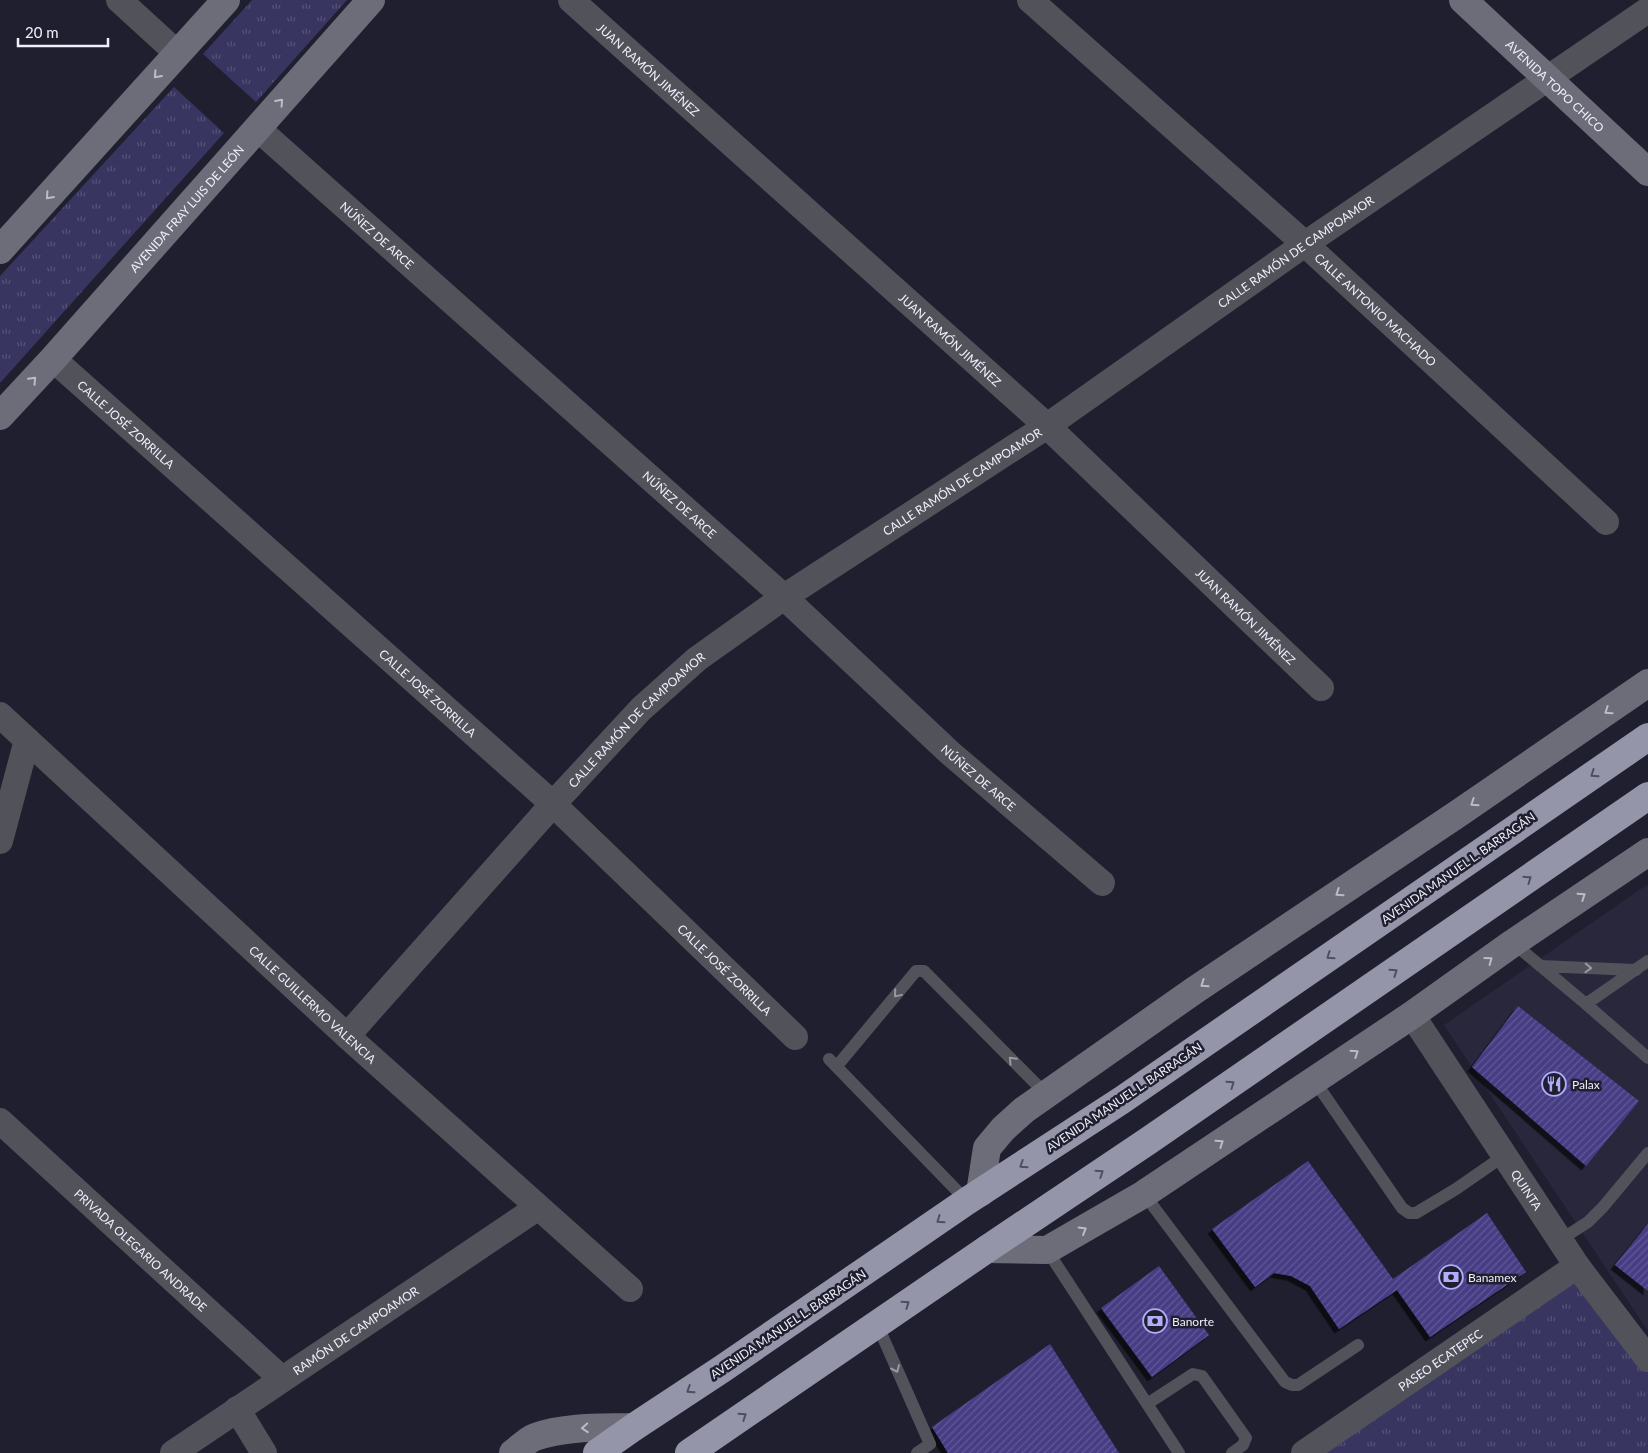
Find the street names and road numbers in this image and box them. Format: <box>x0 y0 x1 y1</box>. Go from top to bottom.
street label: JUAN RAMÓN JIMÉNEZ <box>594 20 703 119</box>
street label: AVENIDA TOPO CHICO <box>1503 36 1608 135</box>
street label: AVENIDA FRAY LUIS DE LEÓN <box>126 142 247 275</box>
street label: CALLE RAMÓN DE CAMPOAMOR <box>1215 192 1377 311</box>
street label: NÚÑEZ DE ARCE <box>337 198 417 272</box>
street label: CALLE ANTONIO MACHADO <box>1312 250 1440 369</box>
street label: JUAN RAMÓN JIMÉNEZ <box>896 290 1005 389</box>
street label: CALLE JOSÉ ZORRILLA <box>75 377 179 472</box>
street label: CALLE RAMÓN DE CAMPOAMOR <box>880 424 1045 538</box>
street label: NÚÑEZ DE ARCE <box>640 468 720 541</box>
street label: JUAN RAMÓN JIMÉNEZ <box>1193 565 1299 667</box>
street label: CALLE JOSÉ ZORRILLA <box>376 646 480 740</box>
street label: CALLE RAMÓN DE CAMPOAMOR <box>565 648 708 790</box>
street label: NÚÑEZ DE ARCE <box>938 741 1019 814</box>
street label: AVENIDA MANUEL L. BARRAGÁN <box>1378 809 1538 927</box>
street label: CALLE JOSÉ ZORRILLA <box>675 921 776 1019</box>
street label: CALLE GUILLERMO VALENCIA <box>246 942 380 1067</box>
street label: AVENIDA MANUEL L. BARRAGÁN <box>1043 1039 1205 1155</box>
street label: QUINTA <box>1508 1167 1546 1213</box>
street label: PRIVADA OLEGARIO ANDRADE <box>72 1186 210 1314</box>
street label: AVENIDA MANUEL L. BARRAGÁN <box>707 1266 869 1382</box>
street label: RAMÓN DE CAMPOAMOR <box>290 1282 422 1378</box>
street label: PASEO ECATEPEC <box>1395 1326 1485 1394</box>

